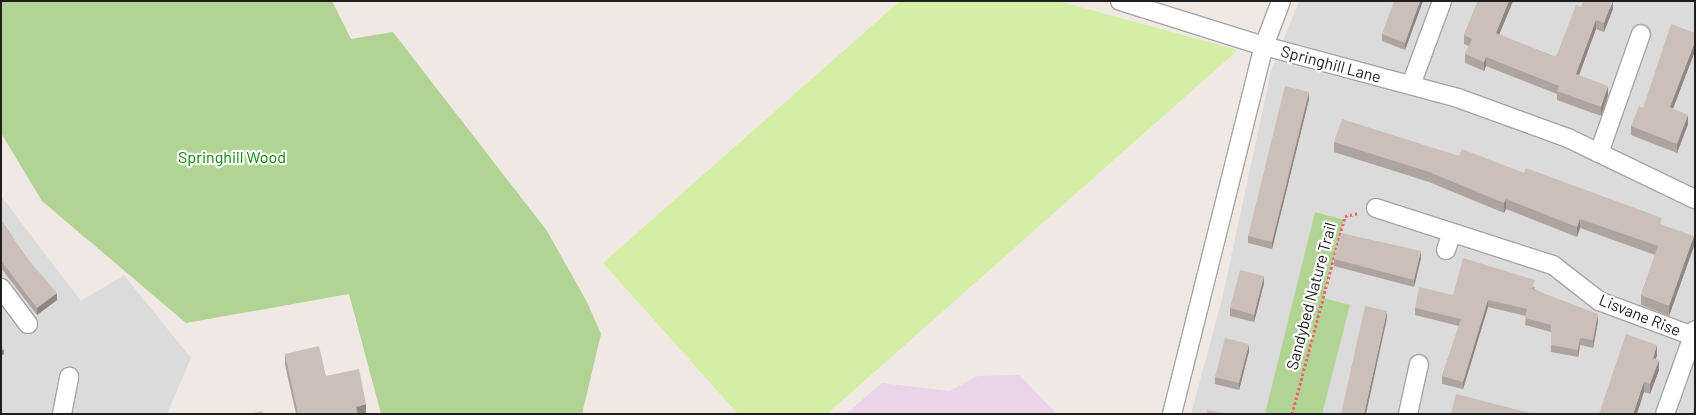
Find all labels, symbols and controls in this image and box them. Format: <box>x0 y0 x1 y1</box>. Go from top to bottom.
street label: Springhill Lane <box>1279 41 1383 87</box>
park label: Springhill Wood <box>178 147 286 167</box>
street label: Sandybed Nature Trail <box>1282 220 1340 372</box>
street label: Lisvane Rise <box>1596 290 1684 340</box>

